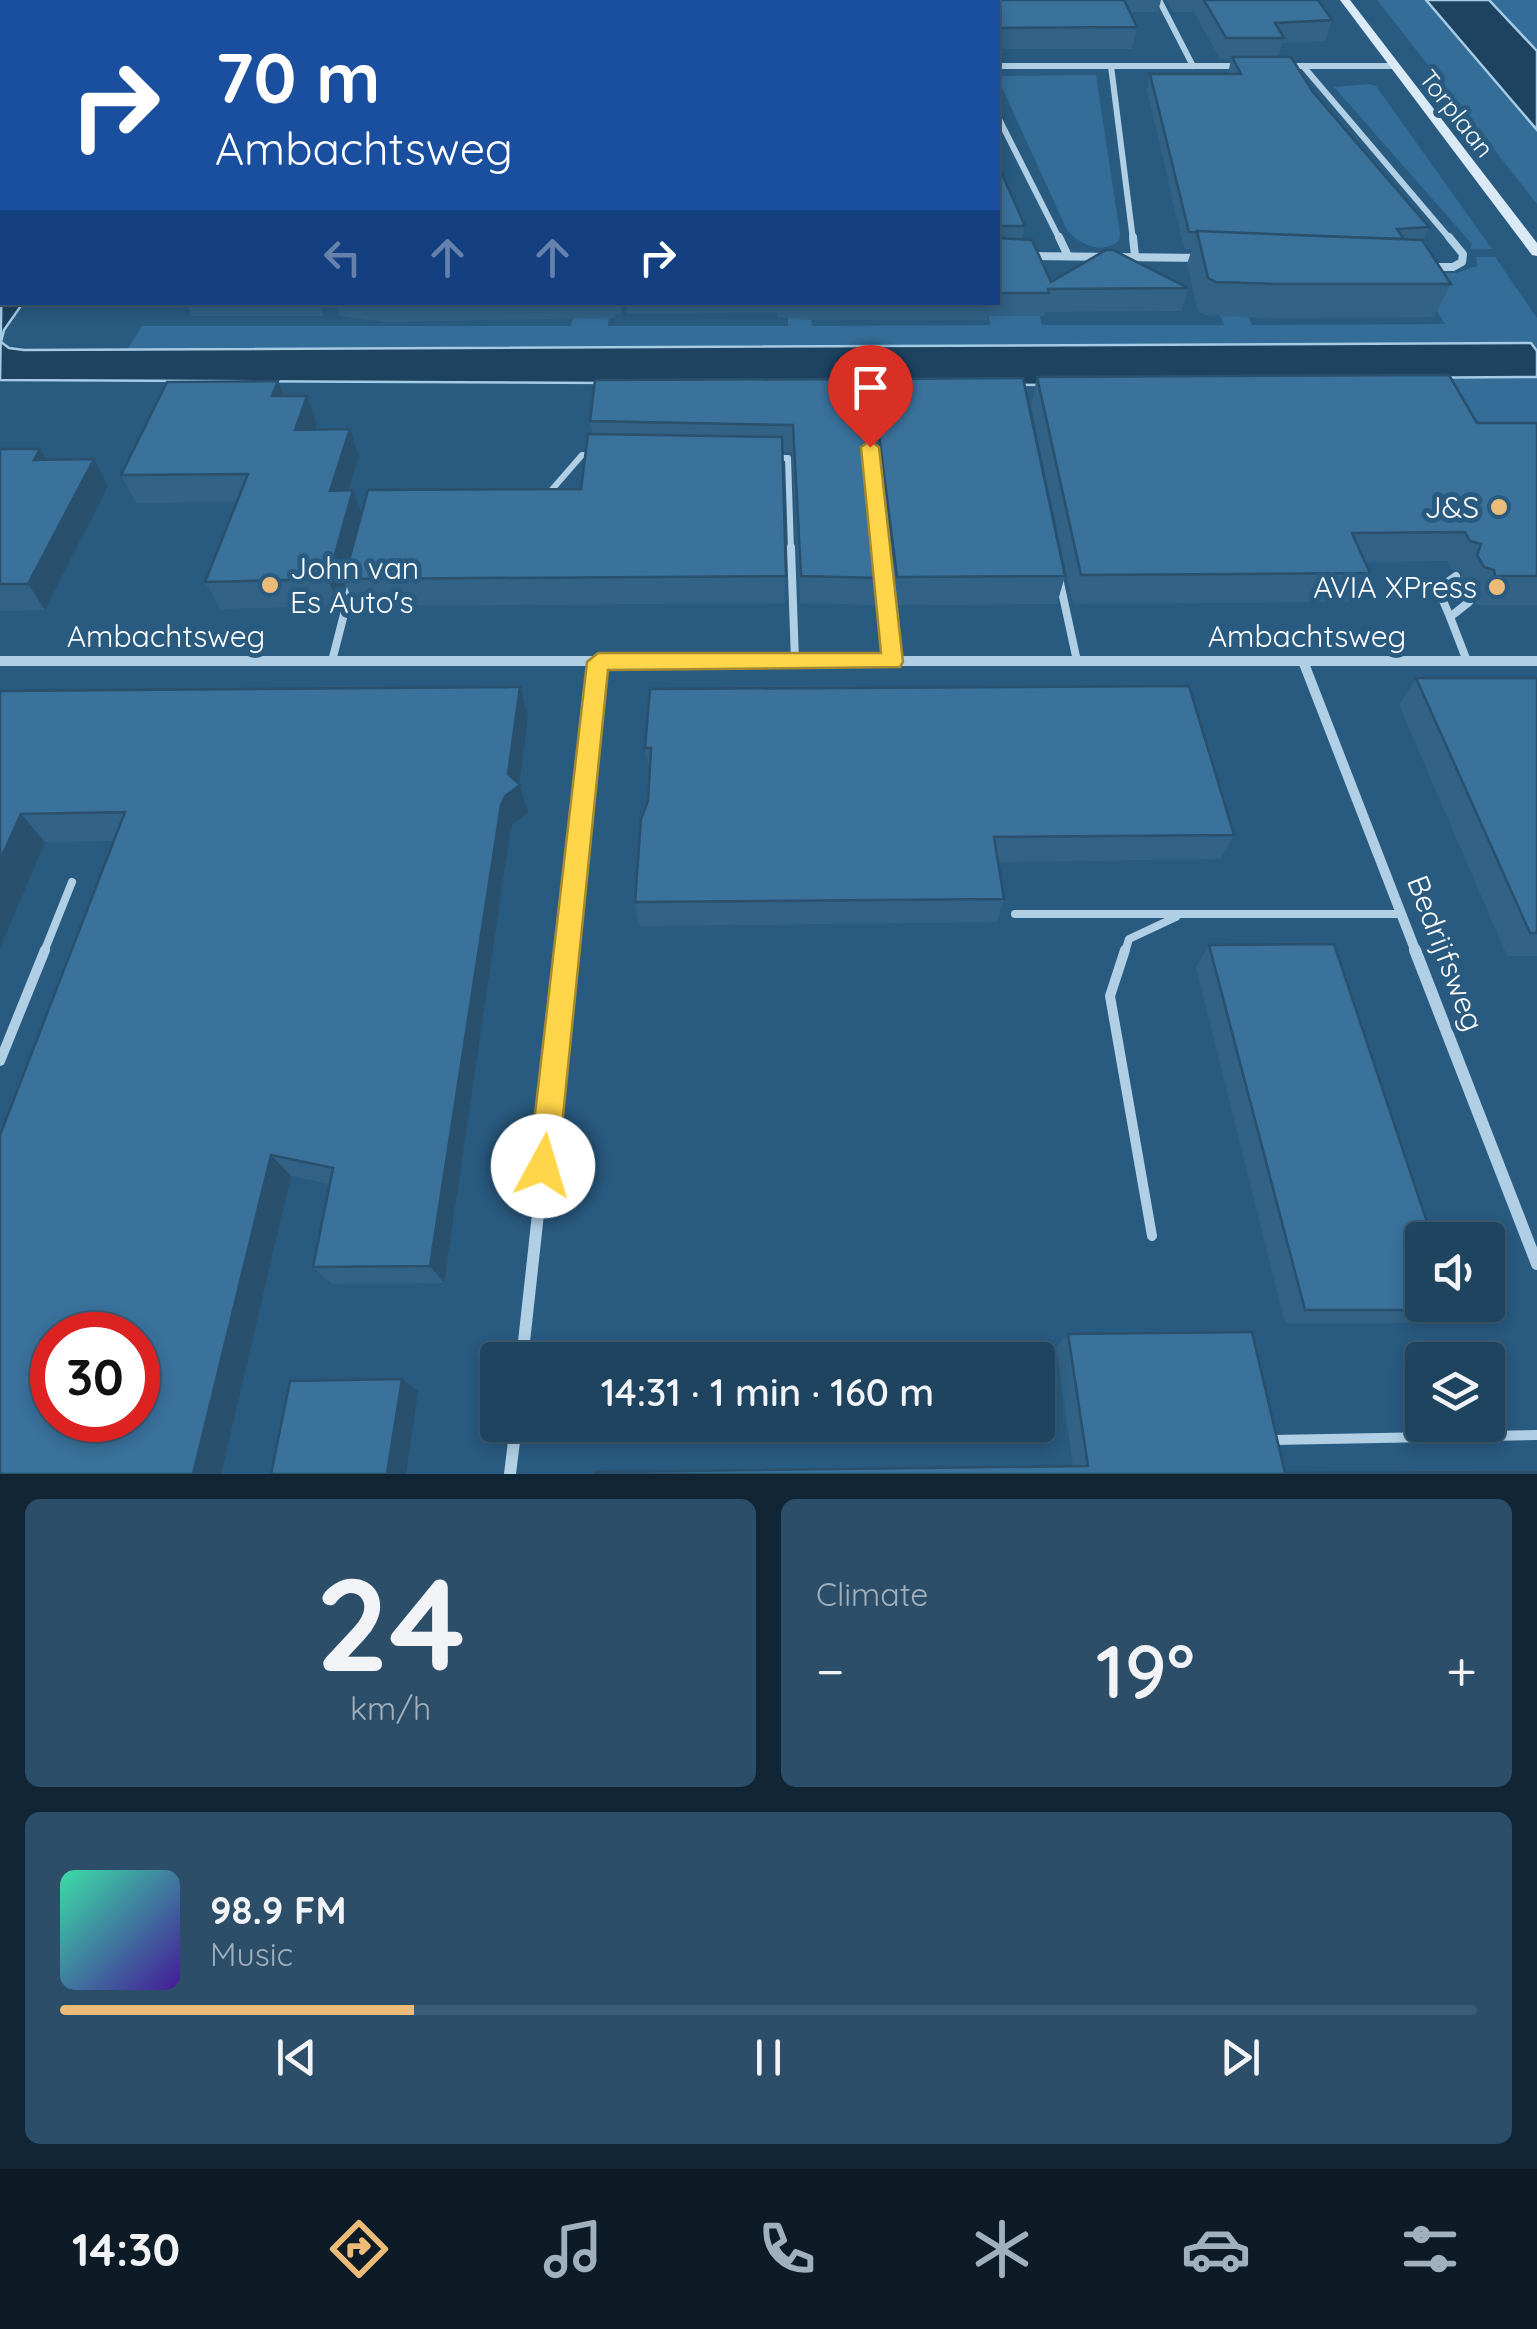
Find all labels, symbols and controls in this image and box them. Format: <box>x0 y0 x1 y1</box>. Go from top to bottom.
text: 70 m <box>215 33 381 121</box>
icon: right <box>50 40 180 170</box>
street label: Torplaan <box>1413 63 1501 163</box>
text: Ambachtsweg <box>215 120 513 176</box>
icon: left <box>315 230 370 285</box>
icon: ahead <box>420 230 475 285</box>
icon: ahead <box>525 230 580 285</box>
icon: right <box>630 230 685 285</box>
pin <box>828 345 913 448</box>
icon: arrive <box>843 360 898 415</box>
place label: J&S <box>1425 488 1479 526</box>
marker: J&S <box>1488 496 1510 518</box>
place label: John van Es Auto's <box>290 549 419 621</box>
place label: AVIA XPress <box>1313 568 1477 606</box>
marker: John van Es Auto's <box>259 574 281 596</box>
marker: AVIA XPress <box>1486 576 1508 598</box>
street label: Ambachtsweg <box>67 617 265 655</box>
street label: Ambachtsweg <box>1208 617 1406 655</box>
street label: Bedrijfsweg <box>1399 870 1493 1036</box>
position arrow <box>491 1114 595 1218</box>
map controls <box>1405 1222 1505 1442</box>
button: sound <box>1405 1222 1505 1322</box>
speed limit sign: 30 <box>30 1312 160 1442</box>
button: layers <box>1405 1342 1505 1442</box>
text: 14:31 · 1 min · 160 m <box>601 1368 934 1416</box>
text: 24 <box>315 1541 466 1704</box>
text: Climate <box>816 1574 928 1614</box>
text: 19° <box>1096 1623 1195 1717</box>
text: − <box>816 1636 845 1705</box>
text: + <box>1446 1636 1477 1705</box>
text: km/h <box>350 1688 431 1728</box>
text: 98.9 FM <box>210 1886 347 1934</box>
text: Music <box>210 1934 293 1974</box>
icon: previous <box>269 2030 324 2085</box>
icon: pause <box>741 2030 796 2085</box>
icon: next <box>1213 2030 1268 2085</box>
icon: directions <box>324 2214 394 2284</box>
icon: music <box>538 2214 608 2284</box>
icon: phone <box>752 2214 822 2284</box>
icon: climate <box>967 2214 1037 2284</box>
icon: car <box>1181 2214 1251 2284</box>
icon: filters <box>1395 2214 1465 2284</box>
text: 14:30 <box>72 2221 180 2277</box>

